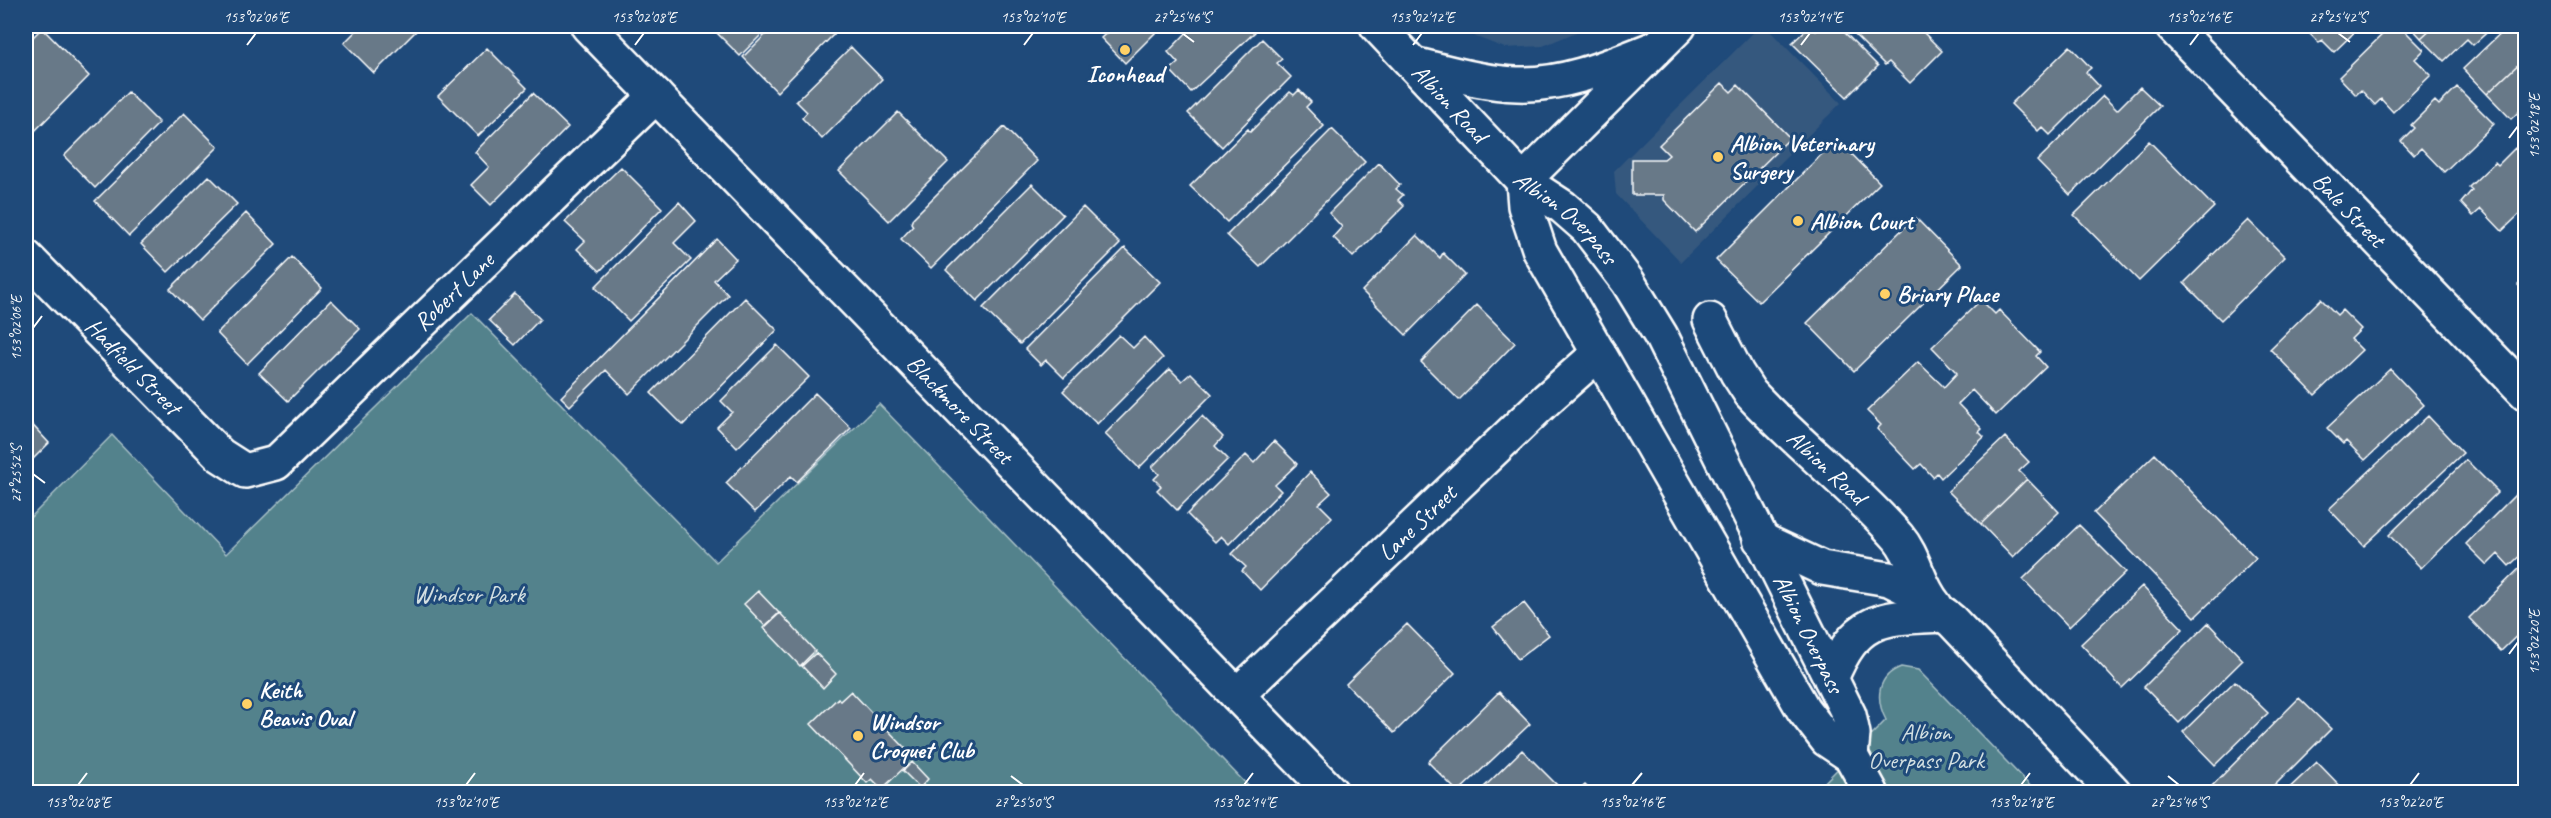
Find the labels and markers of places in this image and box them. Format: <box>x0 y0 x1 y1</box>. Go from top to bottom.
marker: Iconhead <box>1118 43 1132 57</box>
place label: Iconhead <box>1087 59 1168 89</box>
place label: Albion Veterinary Surgery <box>1730 128 1875 186</box>
marker: Albion Veterinary Surgery <box>1711 150 1725 164</box>
place label: Albion Court <box>1810 206 1916 236</box>
marker: Albion Court <box>1791 214 1805 228</box>
place label: Briary Place <box>1897 279 2000 309</box>
marker: Briary Place <box>1878 287 1892 301</box>
place label: Keith Beavis Oval <box>259 675 356 733</box>
marker: Keith Beavis Oval <box>240 697 254 711</box>
place label: Windsor Croquet Club <box>870 707 975 765</box>
marker: Windsor Croquet Club <box>851 729 865 743</box>

